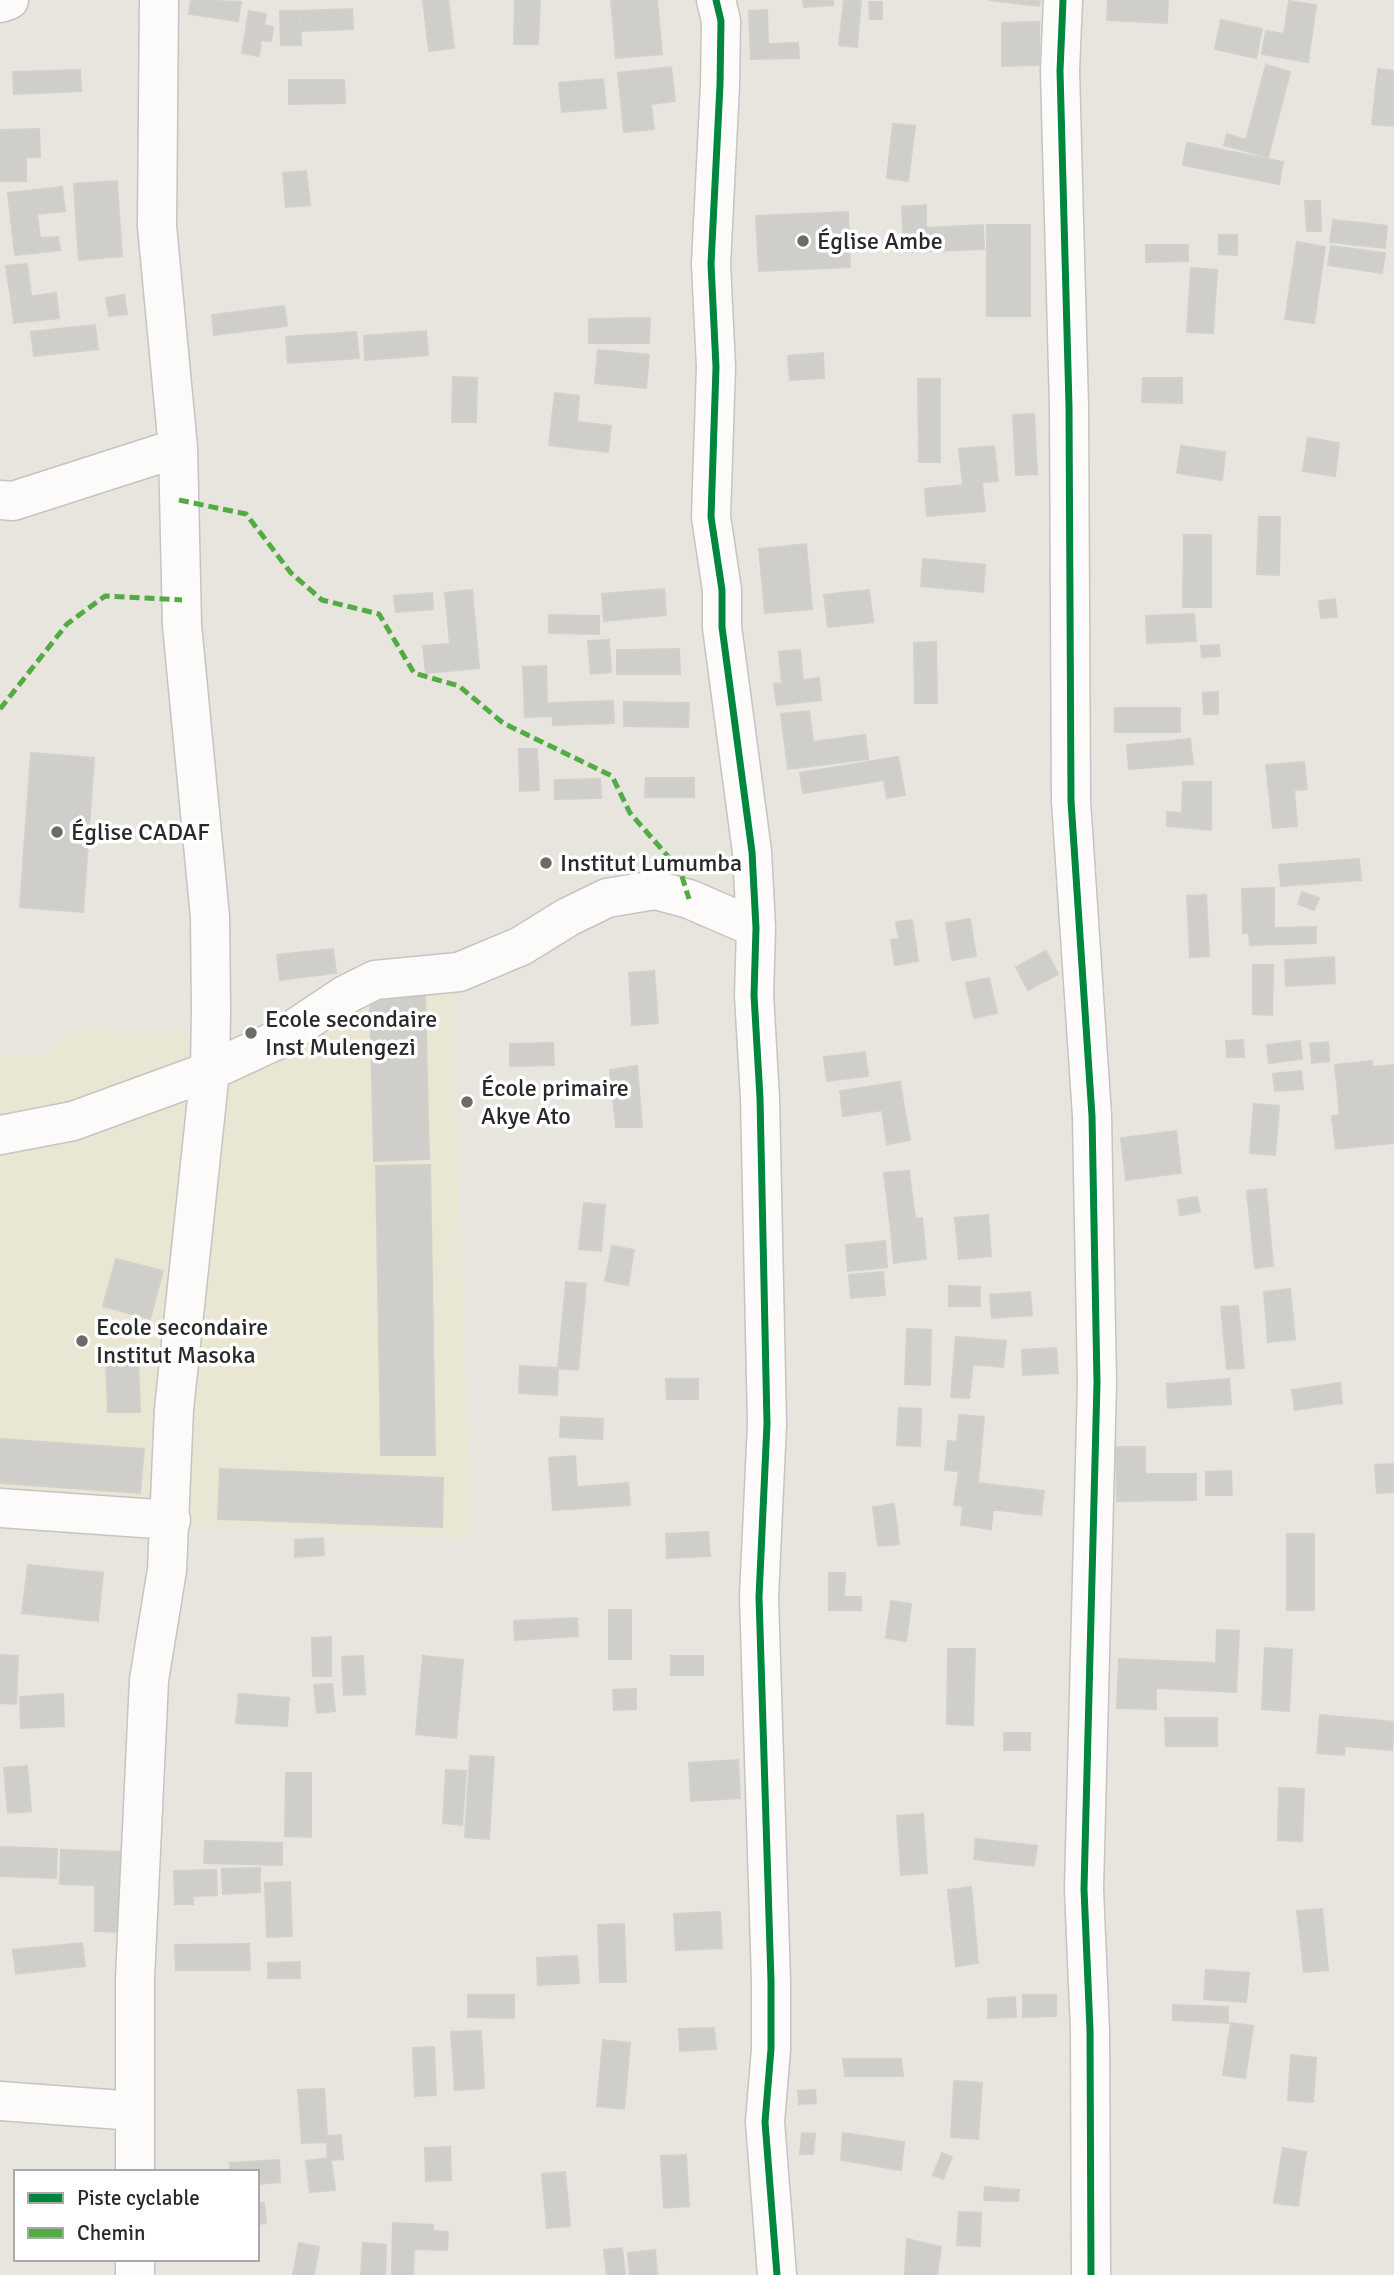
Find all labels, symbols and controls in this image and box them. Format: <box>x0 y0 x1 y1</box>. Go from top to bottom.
place label: Église Ambe <box>817 226 943 256</box>
marker: Église Ambe <box>795 233 811 249</box>
place label: Église CADAF <box>71 817 210 847</box>
marker: Église CADAF <box>49 824 65 840</box>
place label: Institut Lumumba <box>560 848 742 878</box>
marker: Institut Lumumba <box>538 855 554 871</box>
place label: Ecole secondaire Inst Mulengezi <box>265 1004 437 1062</box>
marker: Ecole secondaire Inst Mulengezi <box>243 1025 259 1041</box>
place label: École primaire Akye Ato <box>481 1073 629 1131</box>
marker: École primaire Akye Ato <box>459 1094 475 1110</box>
place label: Ecole secondaire Institut Masoka <box>96 1312 268 1370</box>
marker: Ecole secondaire Institut Masoka <box>74 1333 90 1349</box>
legend <box>14 2170 259 2261</box>
text: Piste cyclable <box>77 2185 200 2211</box>
text: Chemin <box>77 2220 146 2246</box>

